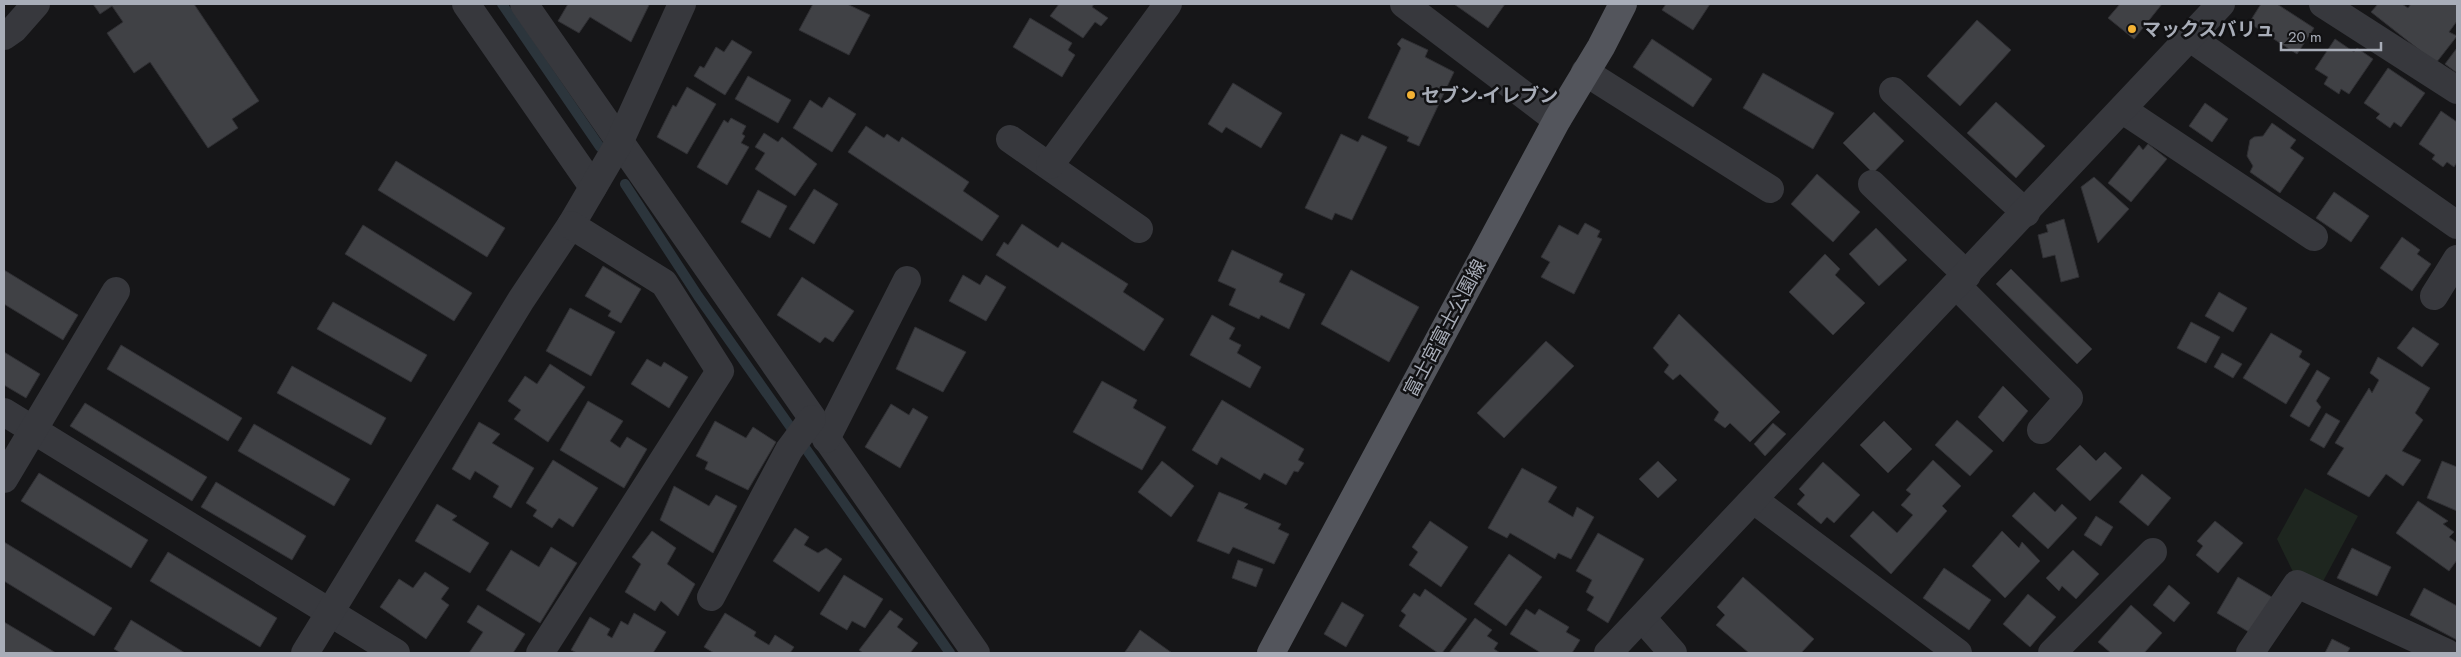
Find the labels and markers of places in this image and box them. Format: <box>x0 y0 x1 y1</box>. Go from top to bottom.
place label: マックスバリュ <box>2142 16 2274 43</box>
marker: マックスバリュ <box>2126 23 2138 35</box>
place label: セブン-イレブン <box>1421 82 1558 109</box>
marker: セブン-イレブン <box>1405 89 1417 101</box>

